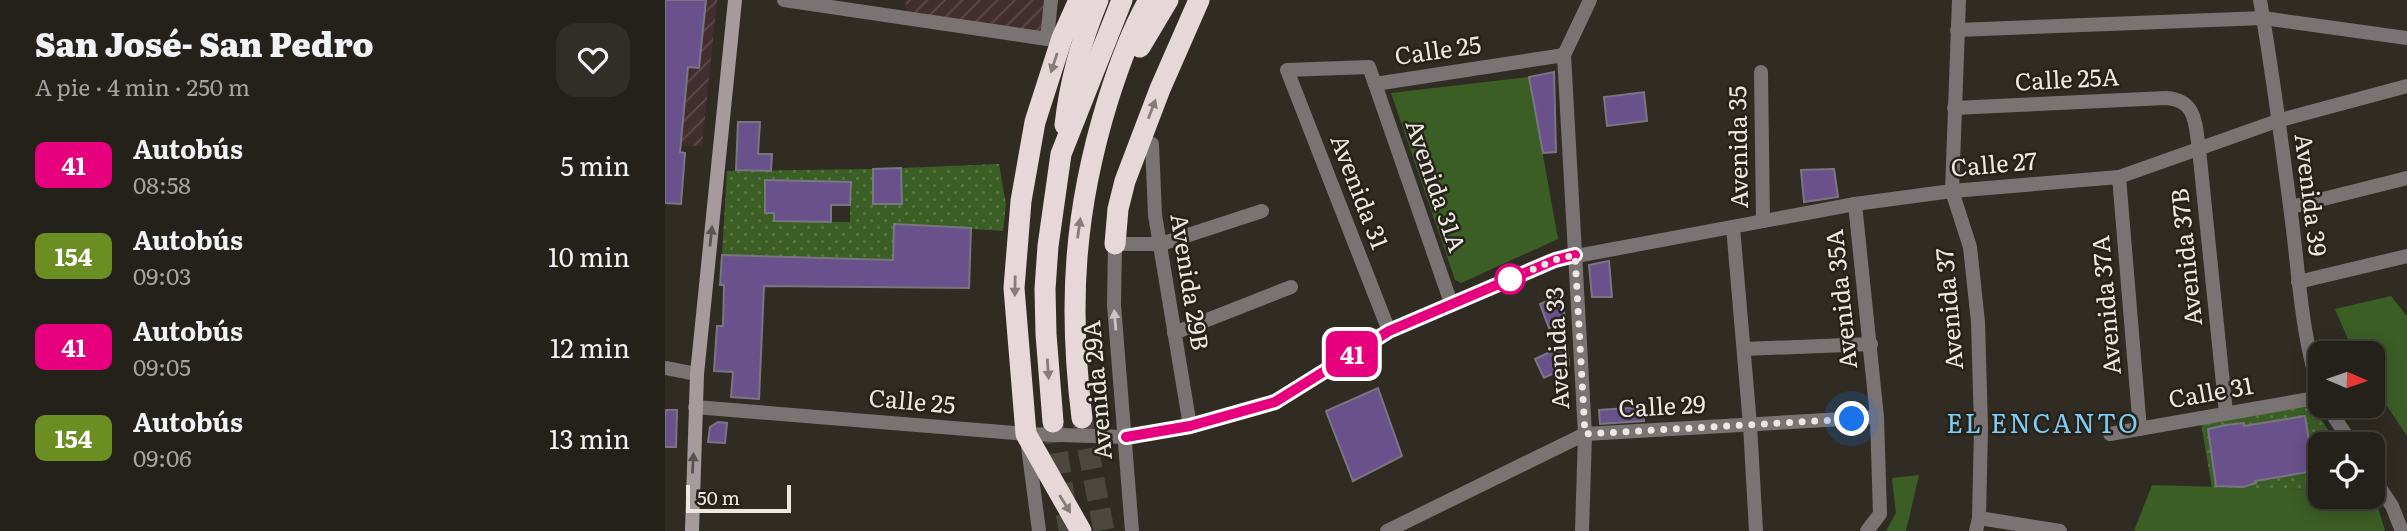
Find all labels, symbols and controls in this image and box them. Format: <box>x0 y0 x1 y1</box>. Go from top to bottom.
text: San José- San Pedro <box>35 18 374 67</box>
button: heart <box>556 23 630 97</box>
street label: Calle 25 <box>1392 25 1483 72</box>
one-way arrow <box>1048 53 1058 74</box>
street label: Calle 25A <box>2014 57 2120 98</box>
text: A pie · 4 min · 250 m <box>35 69 250 103</box>
street label: Avenida 35 <box>1718 85 1755 209</box>
one-way arrow <box>1147 98 1158 119</box>
street label: Avenida 31A <box>1398 114 1476 256</box>
text: Autobús <box>133 128 243 167</box>
street label: Avenida 31 <box>1323 129 1399 254</box>
street label: Avenida 39 <box>2288 131 2337 258</box>
street label: Calle 27 <box>1949 141 2038 184</box>
text: 5 min <box>561 145 630 184</box>
text: 41 <box>61 147 86 182</box>
text: 08:58 <box>133 167 191 201</box>
street label: Avenida 37B <box>2160 187 2209 328</box>
street label: Avenida 29B <box>1163 211 1220 353</box>
one-way arrow <box>1074 217 1085 239</box>
text: Autobús <box>133 219 243 258</box>
one-way arrow <box>706 225 717 247</box>
street label: Avenida 35A <box>1815 227 1864 371</box>
street label: Avenida 37A <box>2081 234 2128 376</box>
text: 10 min <box>548 236 630 275</box>
text: 154 <box>55 238 92 273</box>
street label: Avenida 37 <box>1925 247 1970 372</box>
text: 09:03 <box>133 258 191 292</box>
unlabelled marker <box>1495 264 1525 294</box>
one-way arrow <box>1009 275 1021 297</box>
street label: Avenida 33 <box>1535 286 1576 410</box>
one-way arrow <box>1109 309 1120 331</box>
text: Autobús <box>133 310 243 349</box>
street label: Avenida 29A <box>1072 319 1119 461</box>
text: 12 min <box>550 327 630 366</box>
text: 41 <box>61 329 86 364</box>
line badge: 41 <box>1321 331 1383 377</box>
text: 41 <box>1340 336 1364 371</box>
north arrow <box>2308 341 2385 418</box>
map controls <box>2308 341 2385 509</box>
text: 09:05 <box>133 349 191 383</box>
one-way arrow <box>1043 358 1054 380</box>
street label: Calle 31 <box>2166 366 2256 415</box>
street label: Calle 25 <box>867 378 957 421</box>
street label: Calle 29 <box>1617 385 1706 424</box>
text: Autobús <box>133 401 243 440</box>
your location <box>1834 401 1869 436</box>
district label: EL ENCANTO <box>1946 402 2140 441</box>
text: 13 min <box>549 418 630 457</box>
text: 154 <box>55 420 92 455</box>
button: locate <box>2308 432 2385 509</box>
text: 09:06 <box>133 440 192 474</box>
one-way arrow <box>688 452 699 474</box>
scale bar <box>686 482 791 514</box>
text: 50 m <box>697 483 740 511</box>
one-way arrow <box>1059 495 1071 514</box>

